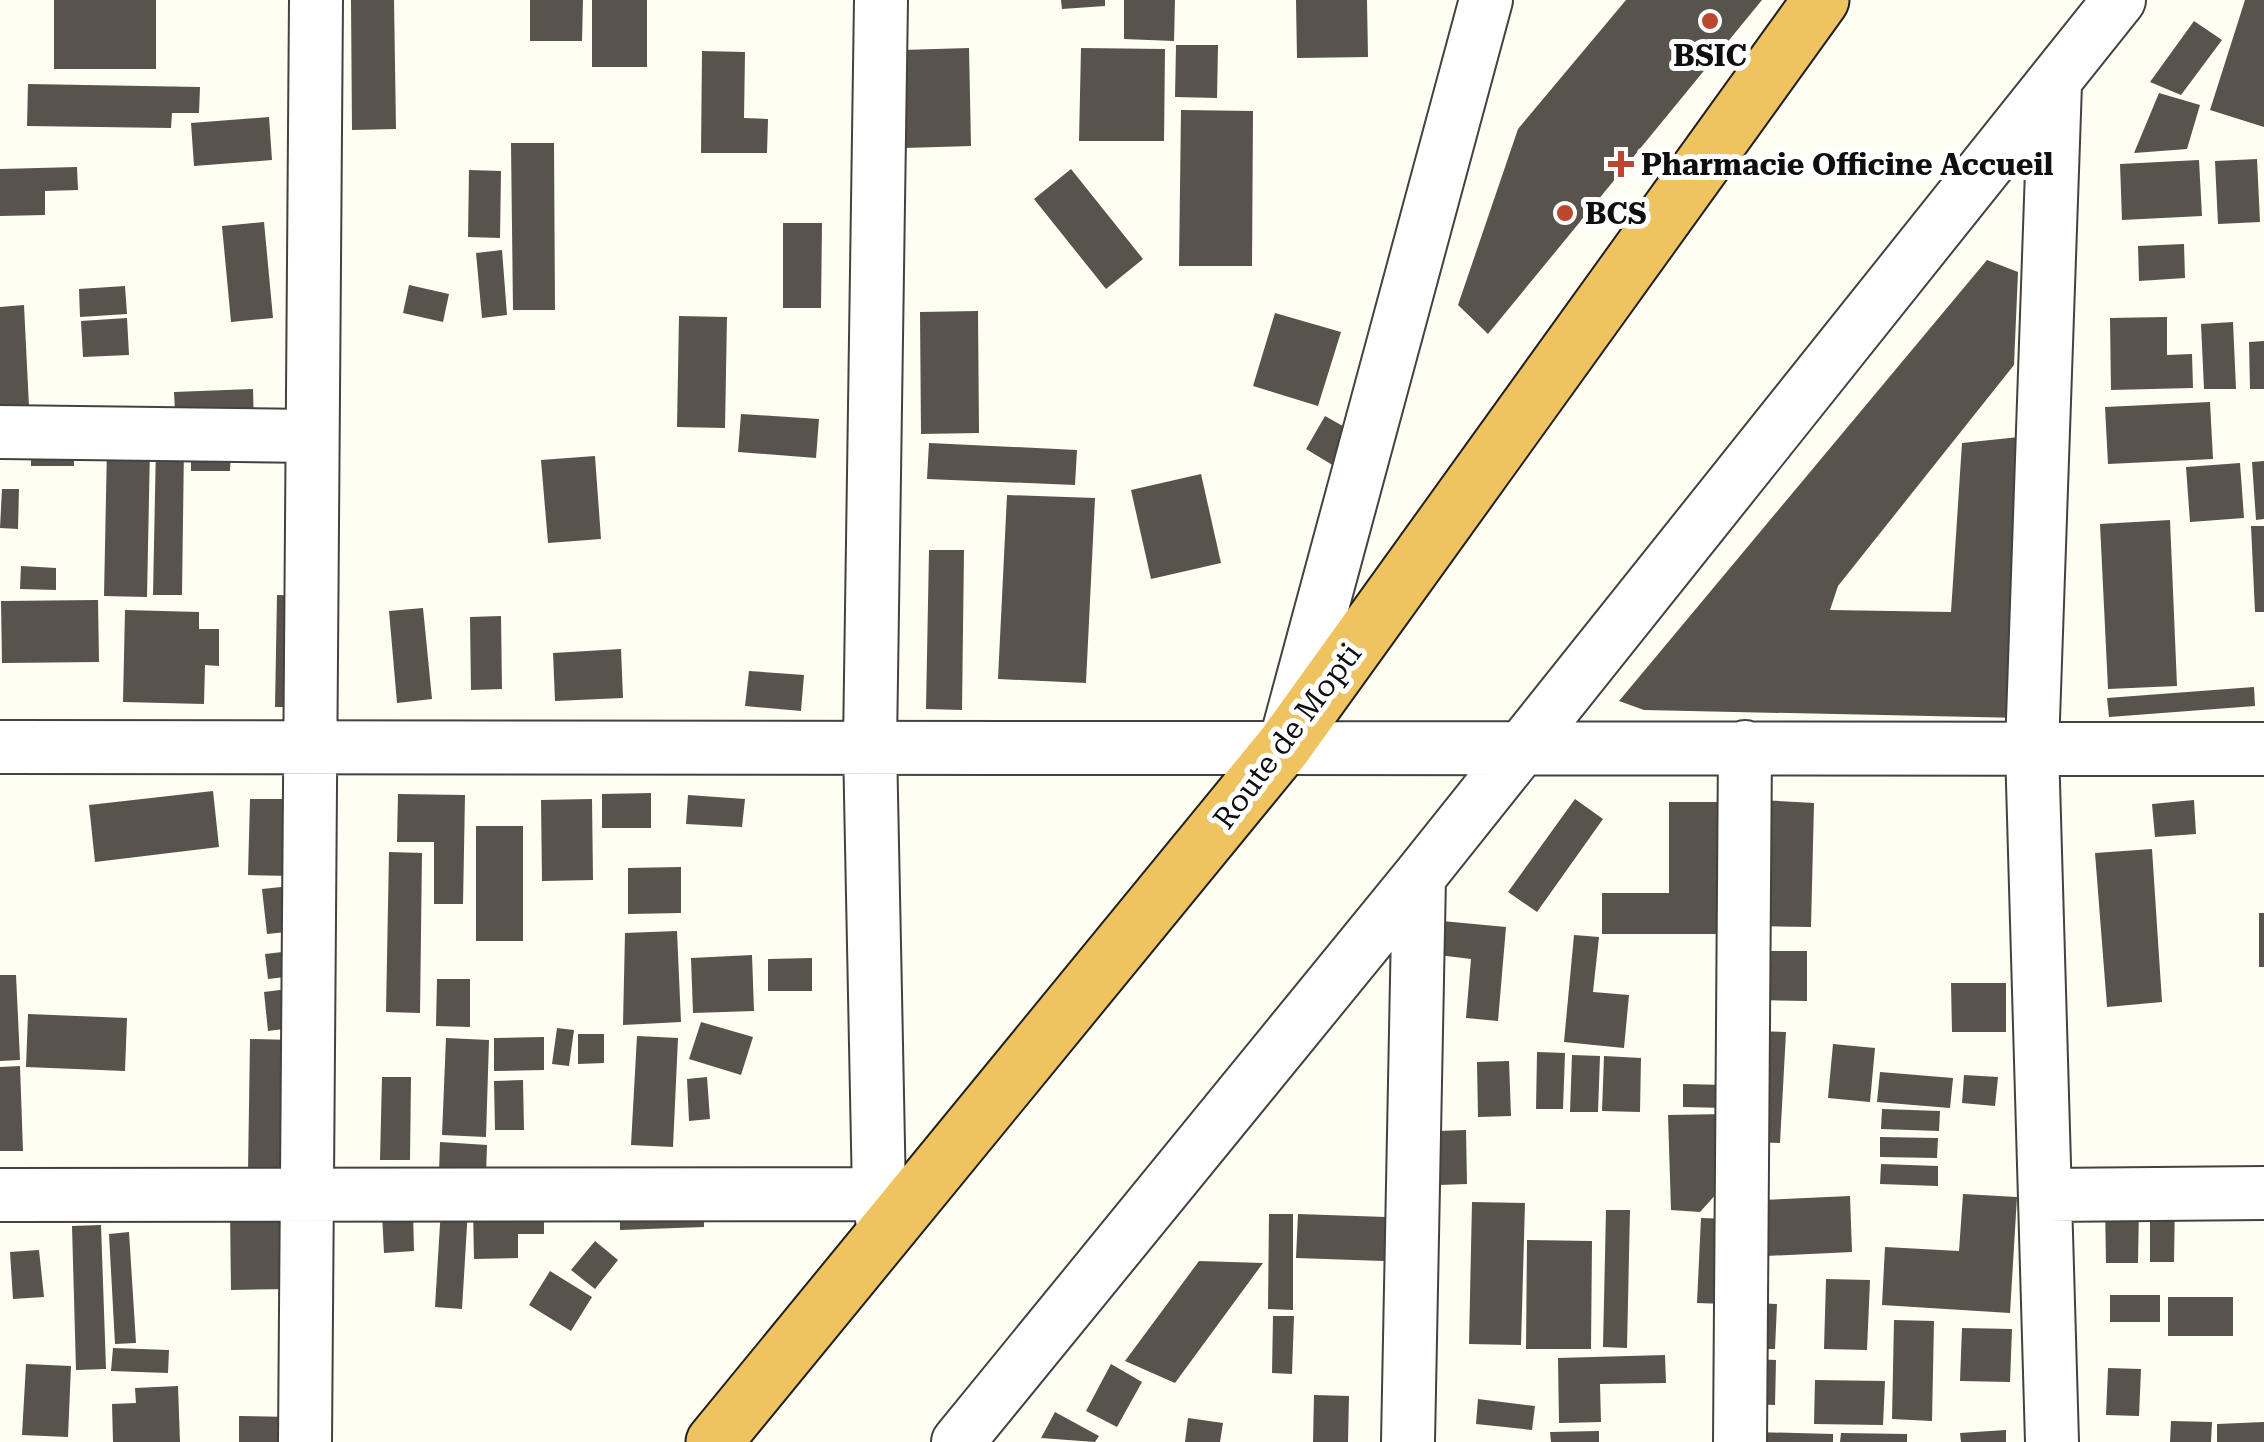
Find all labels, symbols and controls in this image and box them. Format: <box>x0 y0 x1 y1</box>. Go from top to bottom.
marker: BSIC <box>1699 10 1721 32</box>
place label: BSIC <box>1673 38 1747 73</box>
place label: Pharmacie Officine Accueil <box>1641 147 2053 182</box>
marker: Pharmacie Officine Accueil <box>1610 153 1632 175</box>
place label: BCS <box>1585 196 1647 231</box>
marker: BCS <box>1554 202 1576 224</box>
street label: Route de Mopti <box>1206 636 1368 836</box>

